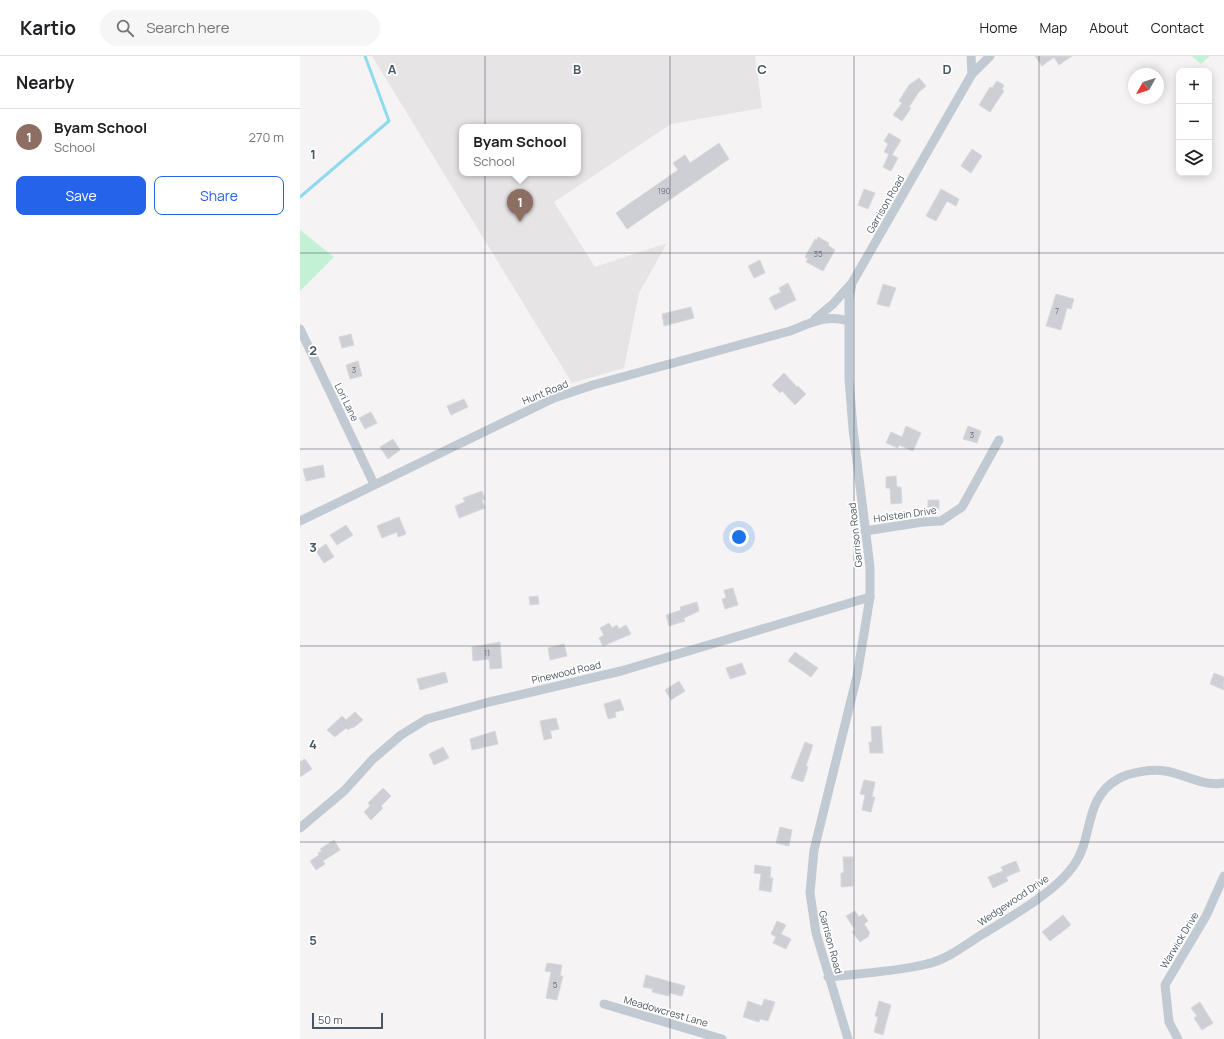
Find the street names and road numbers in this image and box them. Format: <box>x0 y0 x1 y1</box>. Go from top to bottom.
street label: Garrison Road <box>863 172 907 236</box>
street label: Hunt Road <box>520 376 570 408</box>
street label: Lori Lane <box>332 380 362 424</box>
street label: Garrison Road <box>845 502 865 568</box>
street label: Holstein Drive <box>873 503 938 525</box>
street label: Pinewood Road <box>530 657 602 687</box>
street label: Wedgewood Drive <box>975 871 1051 929</box>
street label: Garrison Road <box>816 909 846 975</box>
street label: Warwick Drive <box>1157 909 1202 971</box>
street label: Meadowcrest Lane <box>622 992 710 1030</box>

